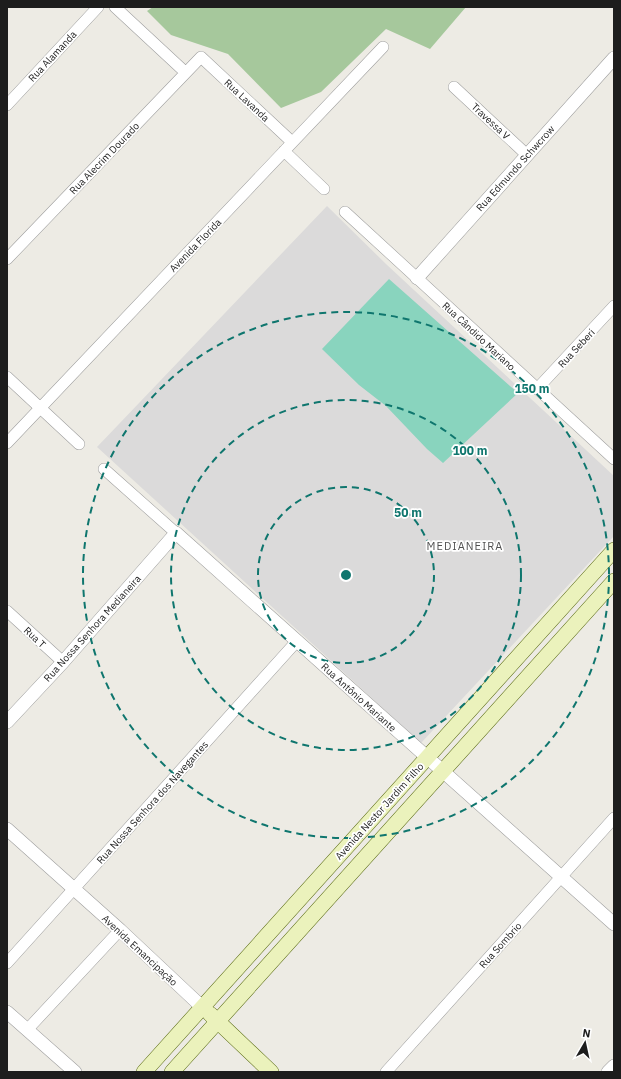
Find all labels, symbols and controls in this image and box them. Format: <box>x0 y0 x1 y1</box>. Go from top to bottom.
street label: Rua Alamanda <box>25 28 80 85</box>
street label: Rua Lavanda <box>221 76 272 125</box>
street label: Travessa V <box>469 100 513 142</box>
street label: Rua Alecrim Dourado <box>67 119 142 197</box>
street label: Rua Edmundo Schwcrow <box>473 122 558 214</box>
street label: Avenida Florida <box>167 215 225 275</box>
street label: Rua Cândido Mariano <box>439 299 518 374</box>
street label: Rua Seberi <box>555 326 598 371</box>
text: 150 m <box>514 381 550 396</box>
text: 100 m <box>452 443 488 458</box>
text: 50 m <box>394 505 422 520</box>
district label: MEDIANEIRA <box>427 539 503 553</box>
centre of rings <box>339 568 353 582</box>
street label: Rua Nossa Senhora Medianeira <box>41 572 144 684</box>
street label: Rua T <box>21 624 49 651</box>
street label: Rua Antônio Mariante <box>318 660 399 735</box>
street label: Rua Nossa Senhora dos Navegantes <box>94 738 211 866</box>
street label: Avenida Nestor Jardim Filho <box>332 760 427 863</box>
street label: Avenida Emancipação <box>99 912 180 989</box>
street label: Rua Sombrio <box>476 919 525 971</box>
north arrow <box>565 1023 605 1063</box>
text: N <box>582 1026 592 1041</box>

